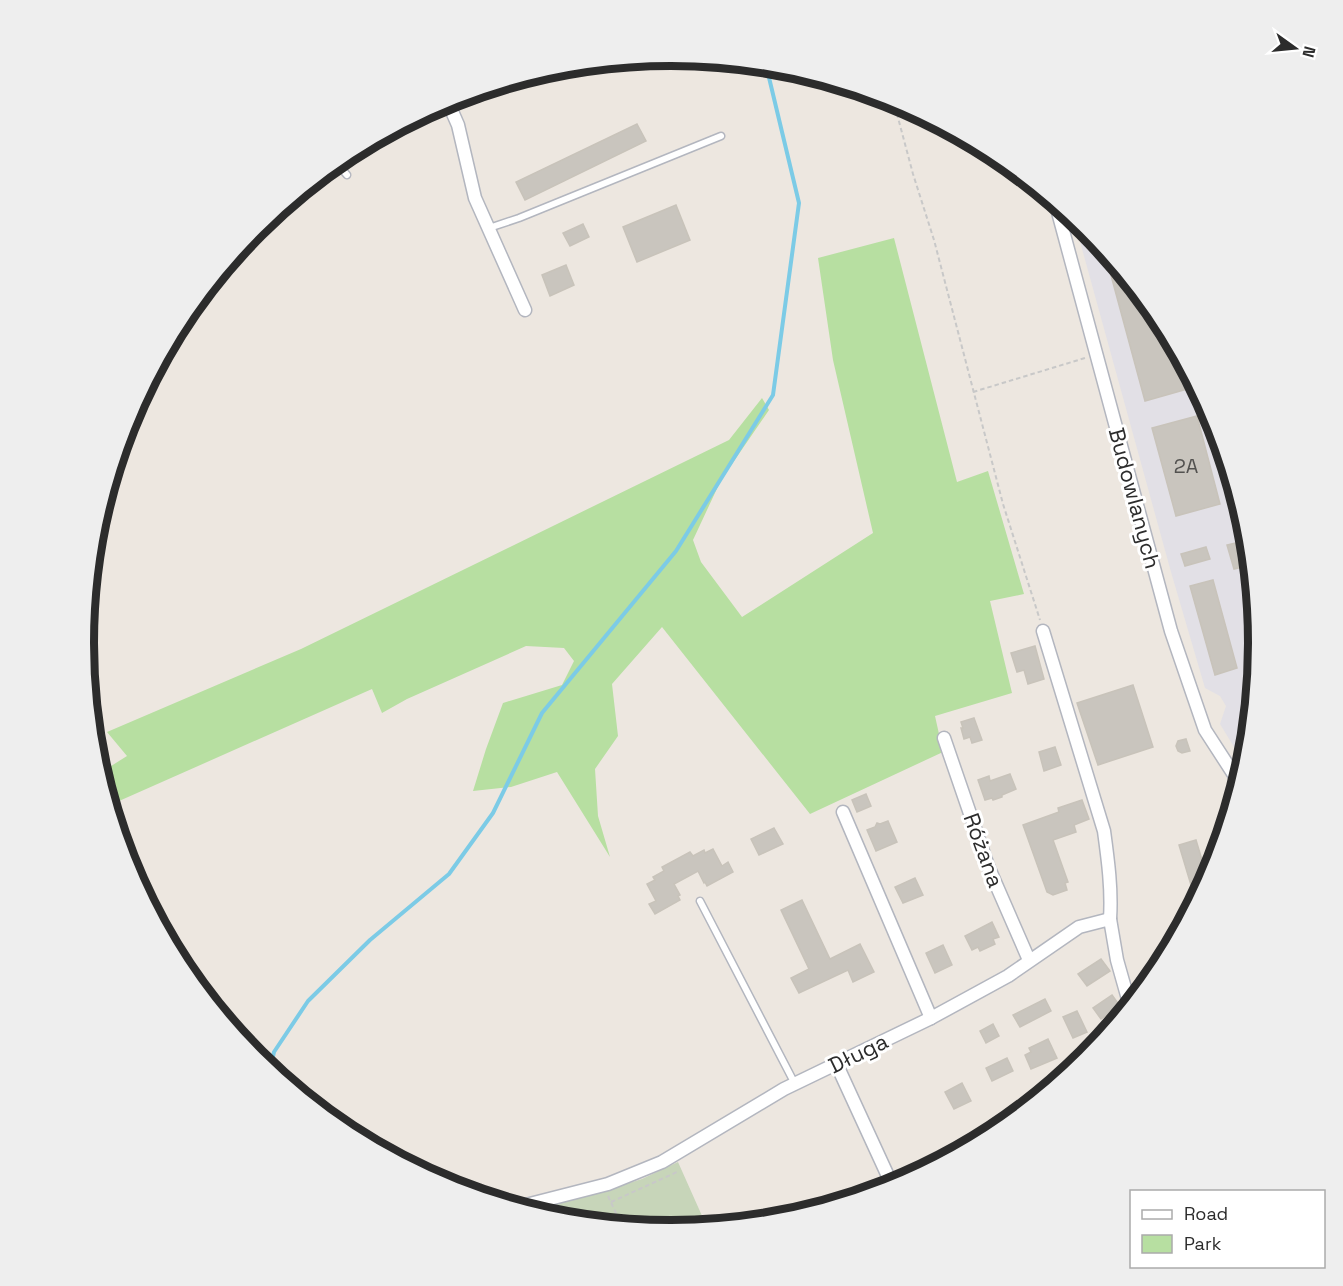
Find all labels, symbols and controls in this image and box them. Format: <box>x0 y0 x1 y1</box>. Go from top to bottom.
north arrow <box>1265 18 1325 78</box>
text: N <box>1297 44 1321 60</box>
street label: Budowlanych <box>1103 425 1167 571</box>
house number: 2A <box>1174 453 1199 479</box>
street label: Różana <box>958 809 1010 891</box>
street label: Długa <box>824 1026 893 1079</box>
legend <box>1130 1190 1325 1268</box>
text: Road <box>1184 1202 1228 1225</box>
text: Park <box>1184 1232 1222 1255</box>

